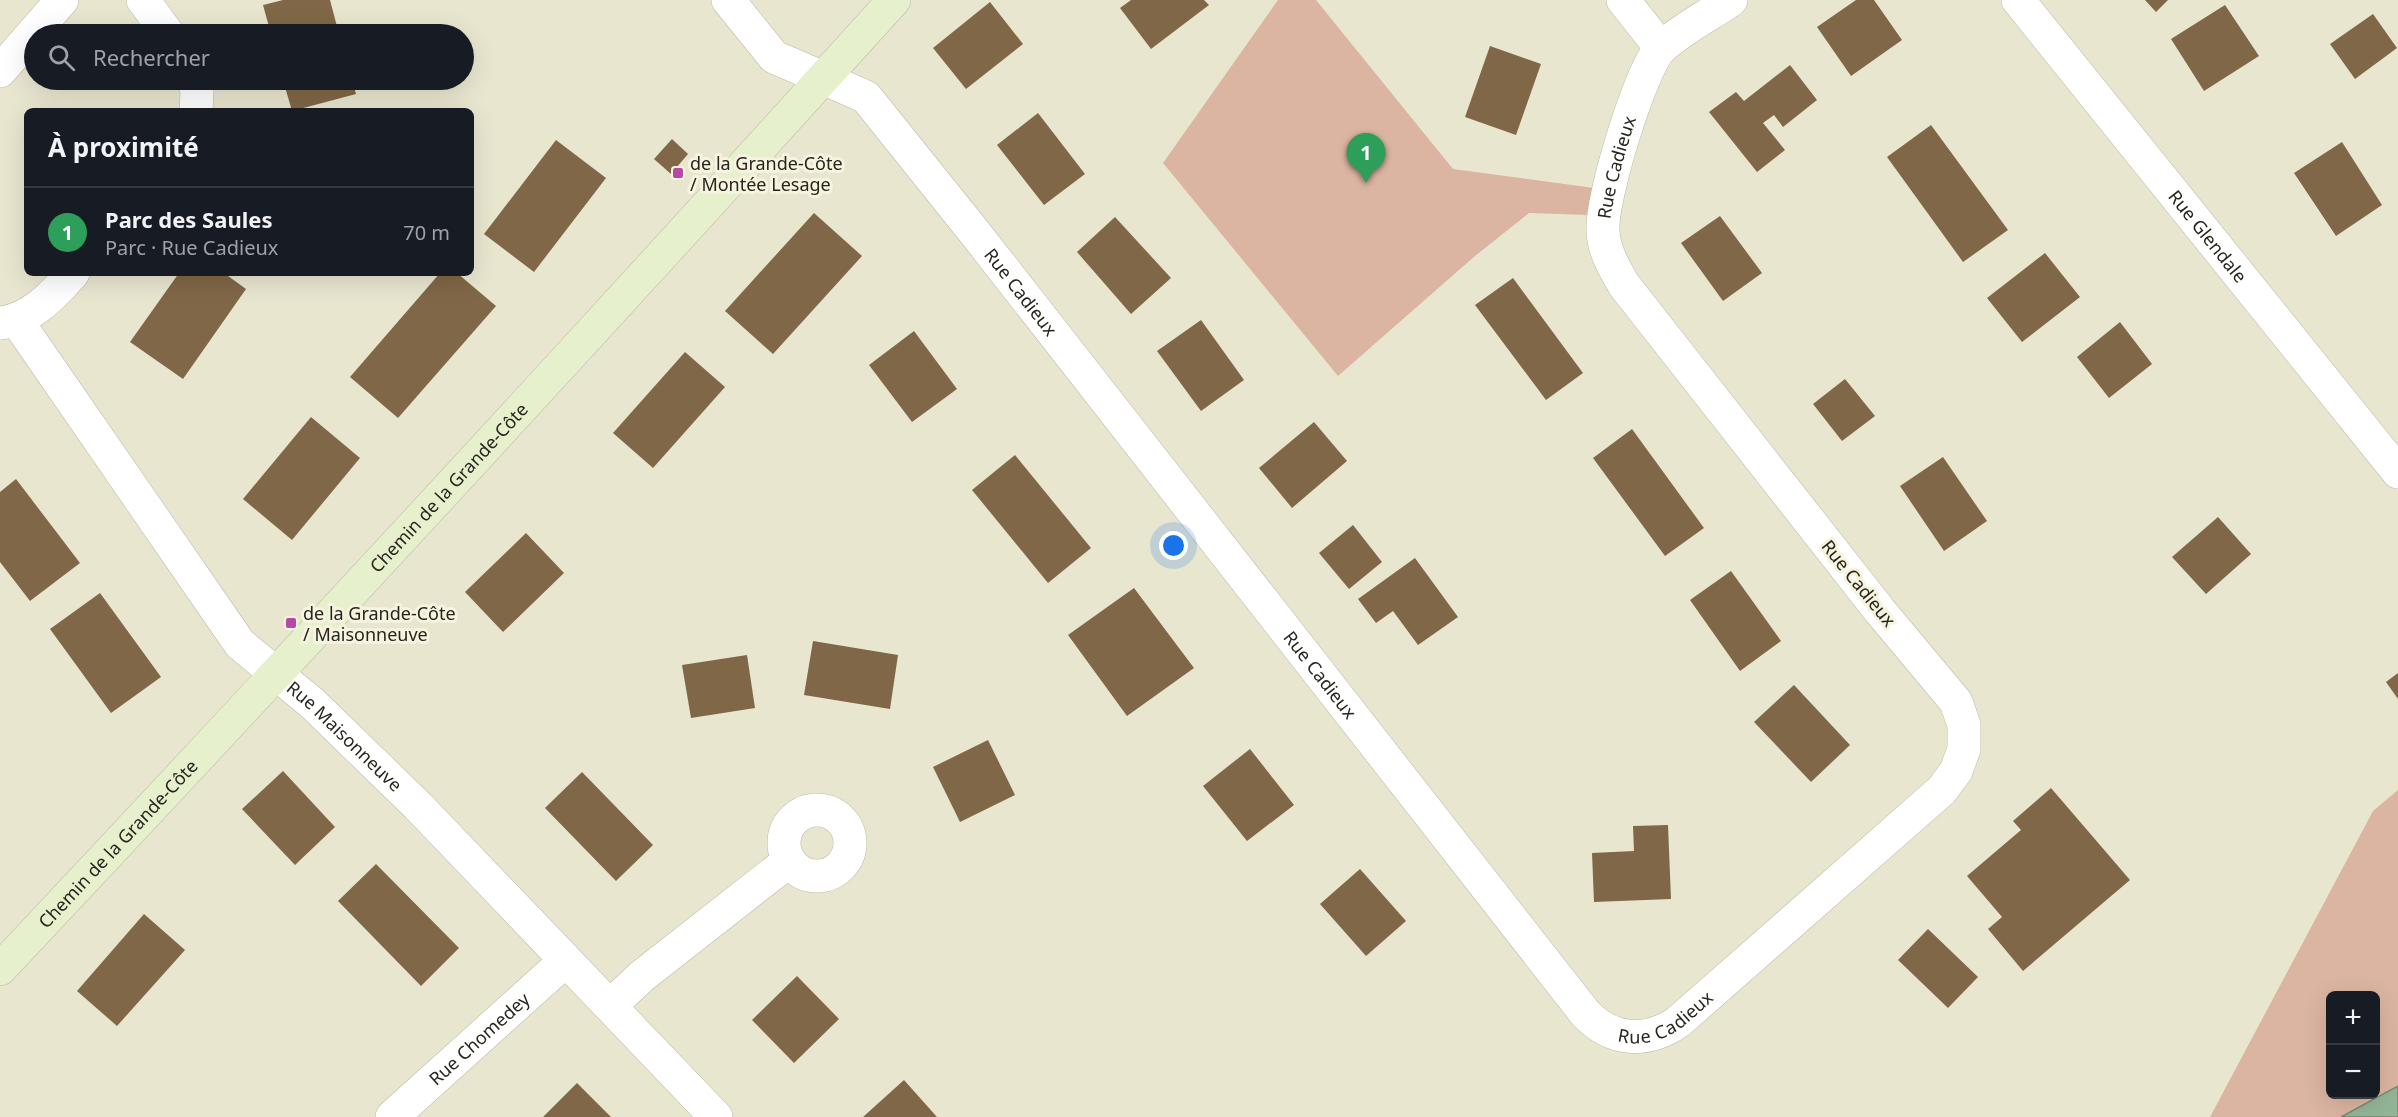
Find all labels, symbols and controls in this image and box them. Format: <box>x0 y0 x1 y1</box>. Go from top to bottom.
search box <box>24 24 474 90</box>
icon: search <box>45 41 78 74</box>
text: Rechercher <box>93 42 210 72</box>
street label: Rue Cadieux <box>1592 112 1641 220</box>
text: À proximité <box>48 129 199 165</box>
pin: 1 <box>1346 134 1386 183</box>
place label: de la Grande-Côte / Montée Lesage <box>690 151 843 196</box>
marker: de la Grande-Côte / Montée Lesage <box>671 166 685 180</box>
street label: Rue Glendale <box>2163 185 2253 287</box>
text: Parc des Saules <box>105 204 272 234</box>
text: 1 <box>62 219 73 246</box>
text: 70 m <box>403 219 450 246</box>
text: Parc · Rue Cadieux <box>105 234 278 261</box>
street label: Rue Cadieux <box>979 243 1063 341</box>
street label: Chemin de la Grande-Côte <box>364 398 533 577</box>
your location <box>1159 531 1188 560</box>
street label: Rue Cadieux <box>1817 535 1902 632</box>
place label: de la Grande-Côte / Maisonneuve <box>303 601 456 646</box>
marker: de la Grande-Côte / Maisonneuve <box>284 616 298 630</box>
street label: Rue Cadieux <box>1279 626 1363 724</box>
street label: Rue Maisonneuve <box>282 675 408 796</box>
street label: Chemin de la Grande-Côte <box>33 754 202 933</box>
street label: Rue Cadieux <box>1616 985 1718 1049</box>
street label: Rue Chomedey <box>423 986 535 1090</box>
map controls <box>2326 991 2380 1099</box>
button: + <box>2326 991 2380 1045</box>
button: − <box>2326 1045 2380 1099</box>

